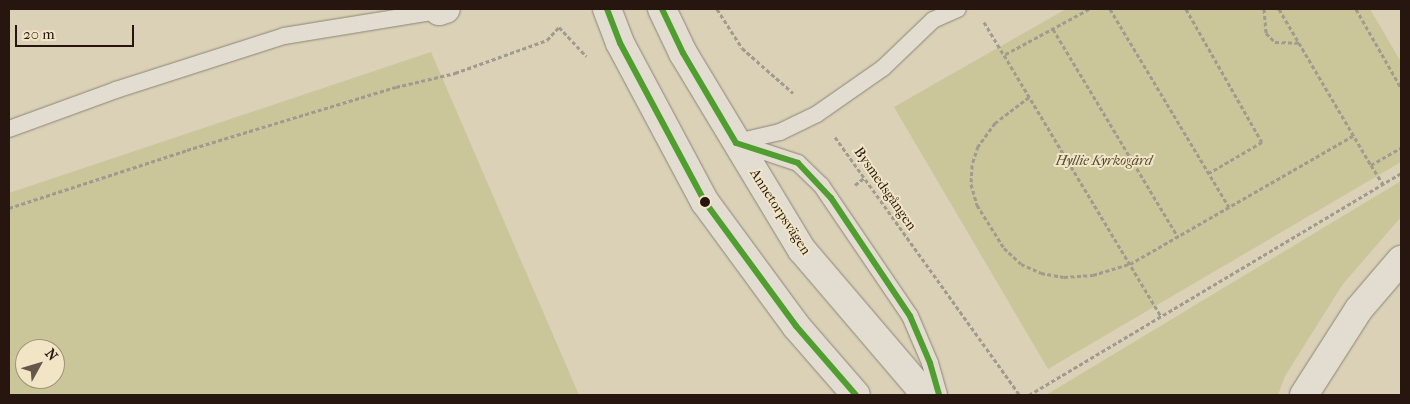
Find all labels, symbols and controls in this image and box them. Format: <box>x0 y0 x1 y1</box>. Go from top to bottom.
scale bar <box>18 15 136 47</box>
text: 20 m <box>23 25 55 43</box>
street label: Bysmedsgången <box>850 144 920 234</box>
park label: Hyllie Kyrkogård <box>1056 153 1152 169</box>
street label: Annetorpsvägen <box>746 166 814 258</box>
unlabelled marker <box>700 197 710 207</box>
north arrow <box>15 339 65 389</box>
text: N <box>41 345 61 364</box>

